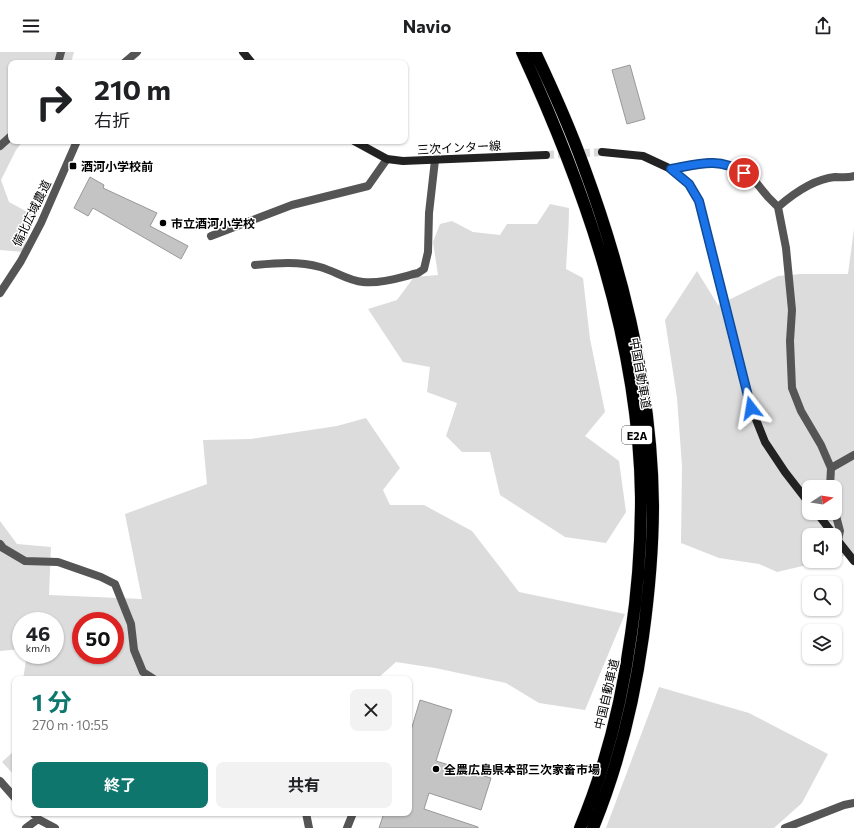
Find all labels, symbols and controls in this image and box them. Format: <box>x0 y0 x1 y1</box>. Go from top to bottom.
icon: menu <box>20 15 42 37</box>
text: Navio <box>403 15 451 37</box>
icon: share <box>812 15 834 37</box>
text: 210 m <box>94 72 171 106</box>
icon: right <box>28 76 80 128</box>
text: 右折 <box>94 109 130 131</box>
street label: 三次インター線 <box>417 138 501 156</box>
pin <box>727 156 761 190</box>
place label: 酒河小学校前 <box>81 159 153 173</box>
marker: 酒河小学校前 <box>68 161 78 171</box>
icon: arrive <box>733 162 755 184</box>
street label: 備北広域農道 <box>9 178 53 248</box>
place label: 市立酒河小学校 <box>171 216 255 230</box>
marker: 市立酒河小学校 <box>158 218 168 228</box>
street label: 中国自動車道 <box>628 336 654 410</box>
position arrow <box>730 387 772 429</box>
road number: E2A <box>622 426 652 444</box>
north arrow <box>802 480 842 520</box>
map controls <box>802 480 842 664</box>
button: sound <box>802 528 842 568</box>
button: search <box>802 576 842 616</box>
speed limit sign: 50 <box>72 612 124 664</box>
text: 46 <box>26 621 50 645</box>
button: layers <box>802 624 842 664</box>
text: km/h <box>26 642 50 654</box>
street label: 中国自動車道 <box>591 657 621 731</box>
text: 1 分 <box>32 687 71 716</box>
button: close <box>350 689 392 731</box>
text: 270 m · 10:55 <box>32 717 108 733</box>
button: 終了 <box>32 762 208 808</box>
button: 共有 <box>216 762 392 808</box>
place label: 全農広島県本部三次家畜市場 <box>444 762 600 776</box>
marker: 全農広島県本部三次家畜市場 <box>431 764 441 774</box>

